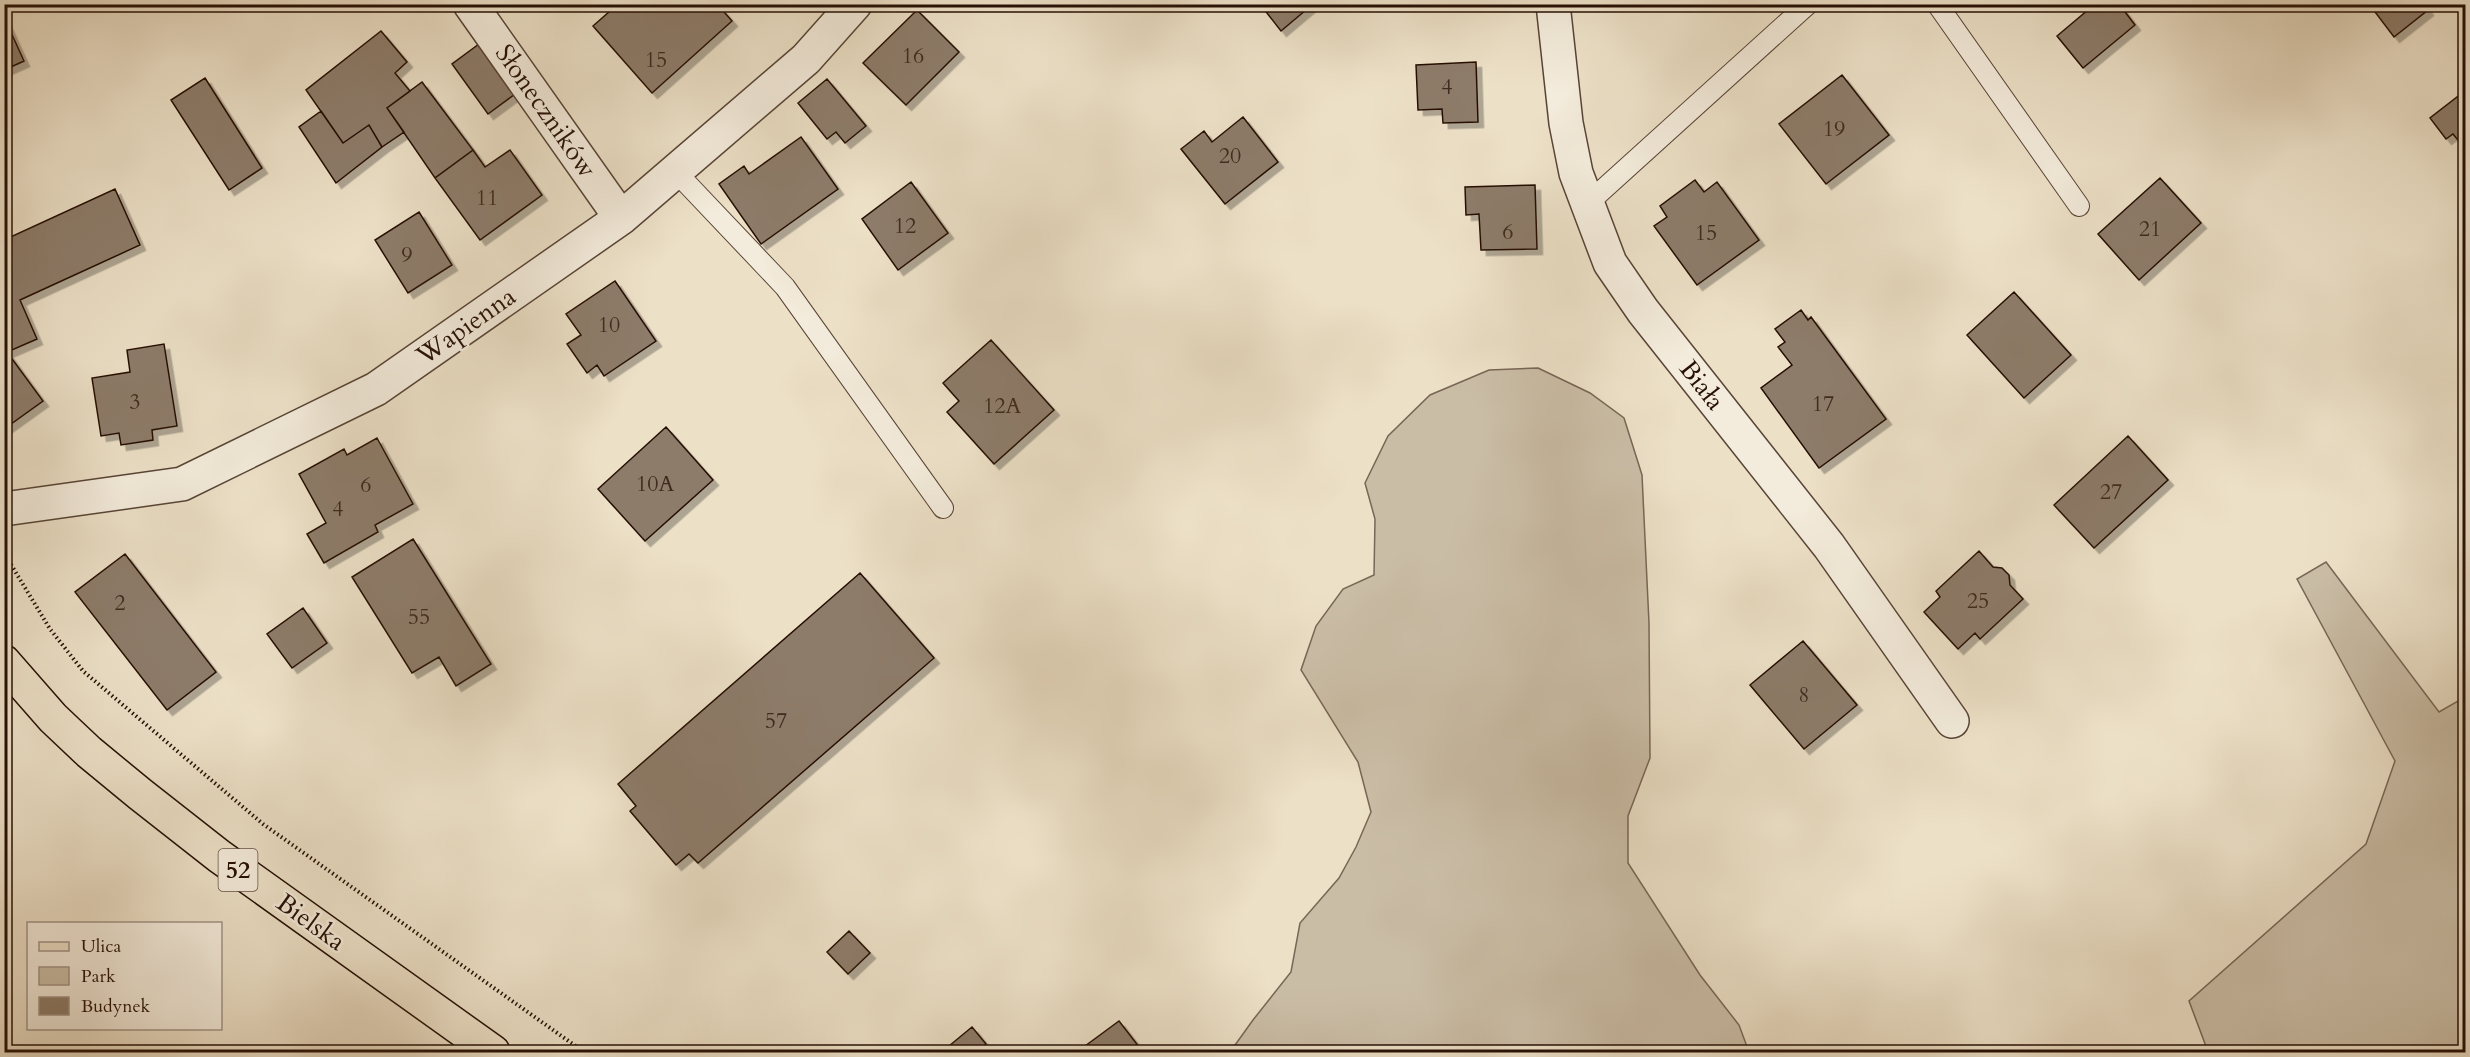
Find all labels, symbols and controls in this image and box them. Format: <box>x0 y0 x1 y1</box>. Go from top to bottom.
street label: Słoneczników <box>487 37 605 185</box>
house number: 16 <box>902 41 924 71</box>
house number: 15 <box>645 45 667 75</box>
house number: 4 <box>1441 72 1453 102</box>
house number: 19 <box>1823 114 1845 144</box>
house number: 20 <box>1219 141 1241 171</box>
house number: 11 <box>476 183 498 213</box>
house number: 12 <box>894 211 916 241</box>
house number: 21 <box>2139 214 2161 244</box>
house number: 6 <box>1502 217 1514 247</box>
house number: 15 <box>1695 218 1717 248</box>
house number: 9 <box>401 240 413 270</box>
street label: Wapienna <box>409 279 523 374</box>
house number: 10 <box>598 310 620 340</box>
street label: Biała <box>1671 353 1733 417</box>
house number: 3 <box>129 387 141 417</box>
house number: 17 <box>1812 389 1834 419</box>
house number: 12A <box>983 391 1021 421</box>
house number: 10A <box>636 469 674 499</box>
house number: 6 <box>360 470 372 500</box>
house number: 27 <box>2100 477 2122 507</box>
house number: 4 <box>332 494 344 524</box>
house number: 25 <box>1967 586 1989 616</box>
house number: 2 <box>114 588 126 618</box>
house number: 55 <box>408 602 430 632</box>
house number: 8 <box>1798 680 1810 710</box>
house number: 57 <box>765 706 787 736</box>
road number: 52 <box>218 849 258 891</box>
street label: Bielska <box>269 885 353 959</box>
legend <box>27 922 222 1030</box>
text: Ulica <box>81 934 122 959</box>
text: Park <box>81 964 116 989</box>
text: Budynek <box>81 994 151 1019</box>

